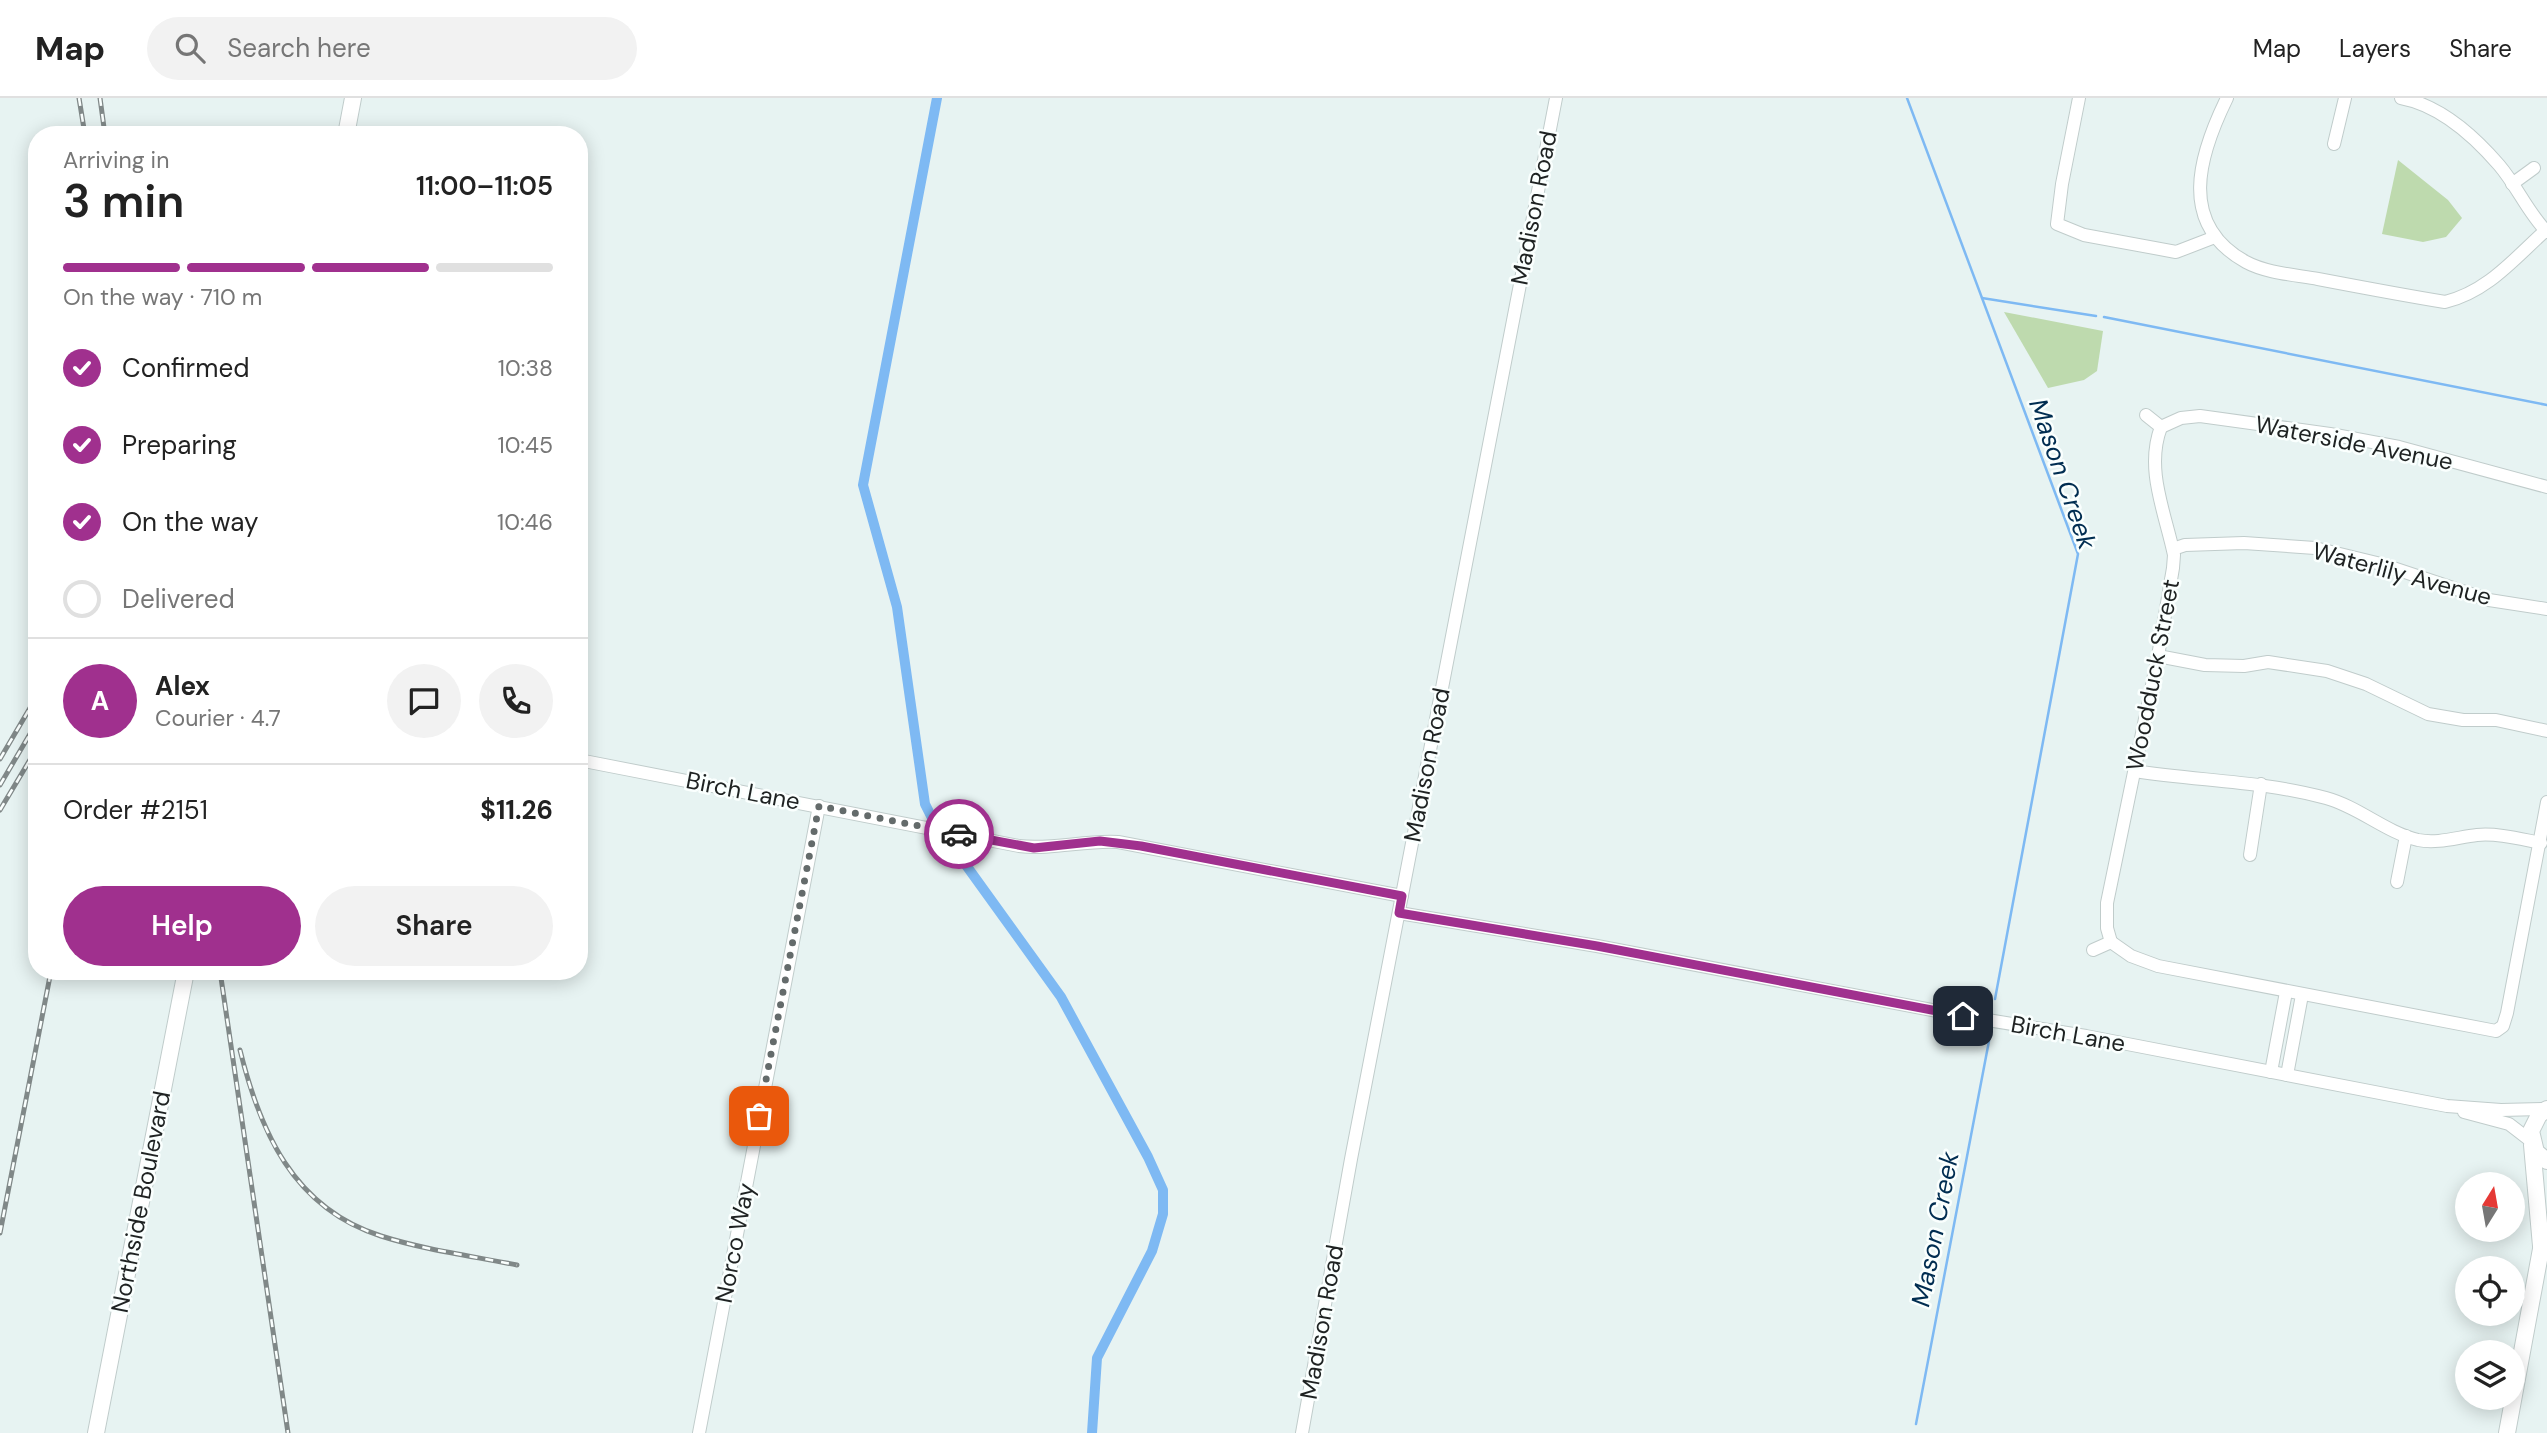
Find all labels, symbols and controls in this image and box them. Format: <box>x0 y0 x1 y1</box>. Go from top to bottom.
search box <box>147 17 637 80</box>
text: Map <box>35 27 105 70</box>
icon: search <box>171 29 209 67</box>
text: Search here <box>227 31 371 65</box>
text: Map <box>2253 33 2301 64</box>
text: Layers <box>2339 33 2411 64</box>
text: Share <box>2449 33 2512 64</box>
street label: Madison Road <box>1503 128 1564 288</box>
text: Arriving in <box>63 145 169 175</box>
text: 11:00–11:05 <box>416 169 553 203</box>
text: 3 min <box>63 171 184 231</box>
text: On the way · 710 m <box>63 282 262 312</box>
icon: check <box>63 349 101 387</box>
text: Confirmed <box>122 351 249 385</box>
text: 10:38 <box>498 353 553 383</box>
water label: Mason Creek <box>2021 394 2105 555</box>
street label: Waterside Avenue <box>2253 408 2456 477</box>
icon: check <box>63 426 101 464</box>
text: Preparing <box>122 428 237 462</box>
text: 10:45 <box>497 430 553 460</box>
icon: check <box>63 503 101 541</box>
text: On the way <box>122 505 258 539</box>
text: 10:46 <box>497 507 553 537</box>
street label: Waterlily Avenue <box>2309 535 2495 612</box>
street label: Woodduck Street <box>2119 576 2186 773</box>
text: Delivered <box>122 582 235 616</box>
button: chat <box>387 664 461 738</box>
button: phone <box>479 664 553 738</box>
text: Alex <box>155 669 210 703</box>
text: A <box>91 684 109 718</box>
street label: Madison Road <box>1396 685 1457 845</box>
text: Courier · 4.7 <box>155 703 281 733</box>
street label: Birch Lane <box>683 764 803 817</box>
text: Order #2151 <box>63 793 208 827</box>
text: $11.26 <box>480 793 553 827</box>
courier <box>924 799 994 869</box>
icon: car <box>940 815 978 853</box>
button: Help <box>63 886 301 966</box>
button: Share <box>315 886 553 966</box>
pin <box>1933 986 1993 1046</box>
icon: home <box>1944 997 1982 1035</box>
street label: Birch Lane <box>2008 1008 2128 1059</box>
pin <box>729 1086 789 1146</box>
street label: Northside Boulevard <box>104 1088 177 1315</box>
icon: bag <box>740 1097 778 1135</box>
water label: Mason Creek <box>1903 1148 1967 1310</box>
north arrow <box>2455 1172 2525 1242</box>
map controls <box>2455 1172 2525 1410</box>
street label: Norco Way <box>708 1180 761 1306</box>
street label: Madison Road <box>1293 1242 1350 1402</box>
button: locate <box>2455 1256 2525 1326</box>
button: layers <box>2455 1340 2525 1410</box>

